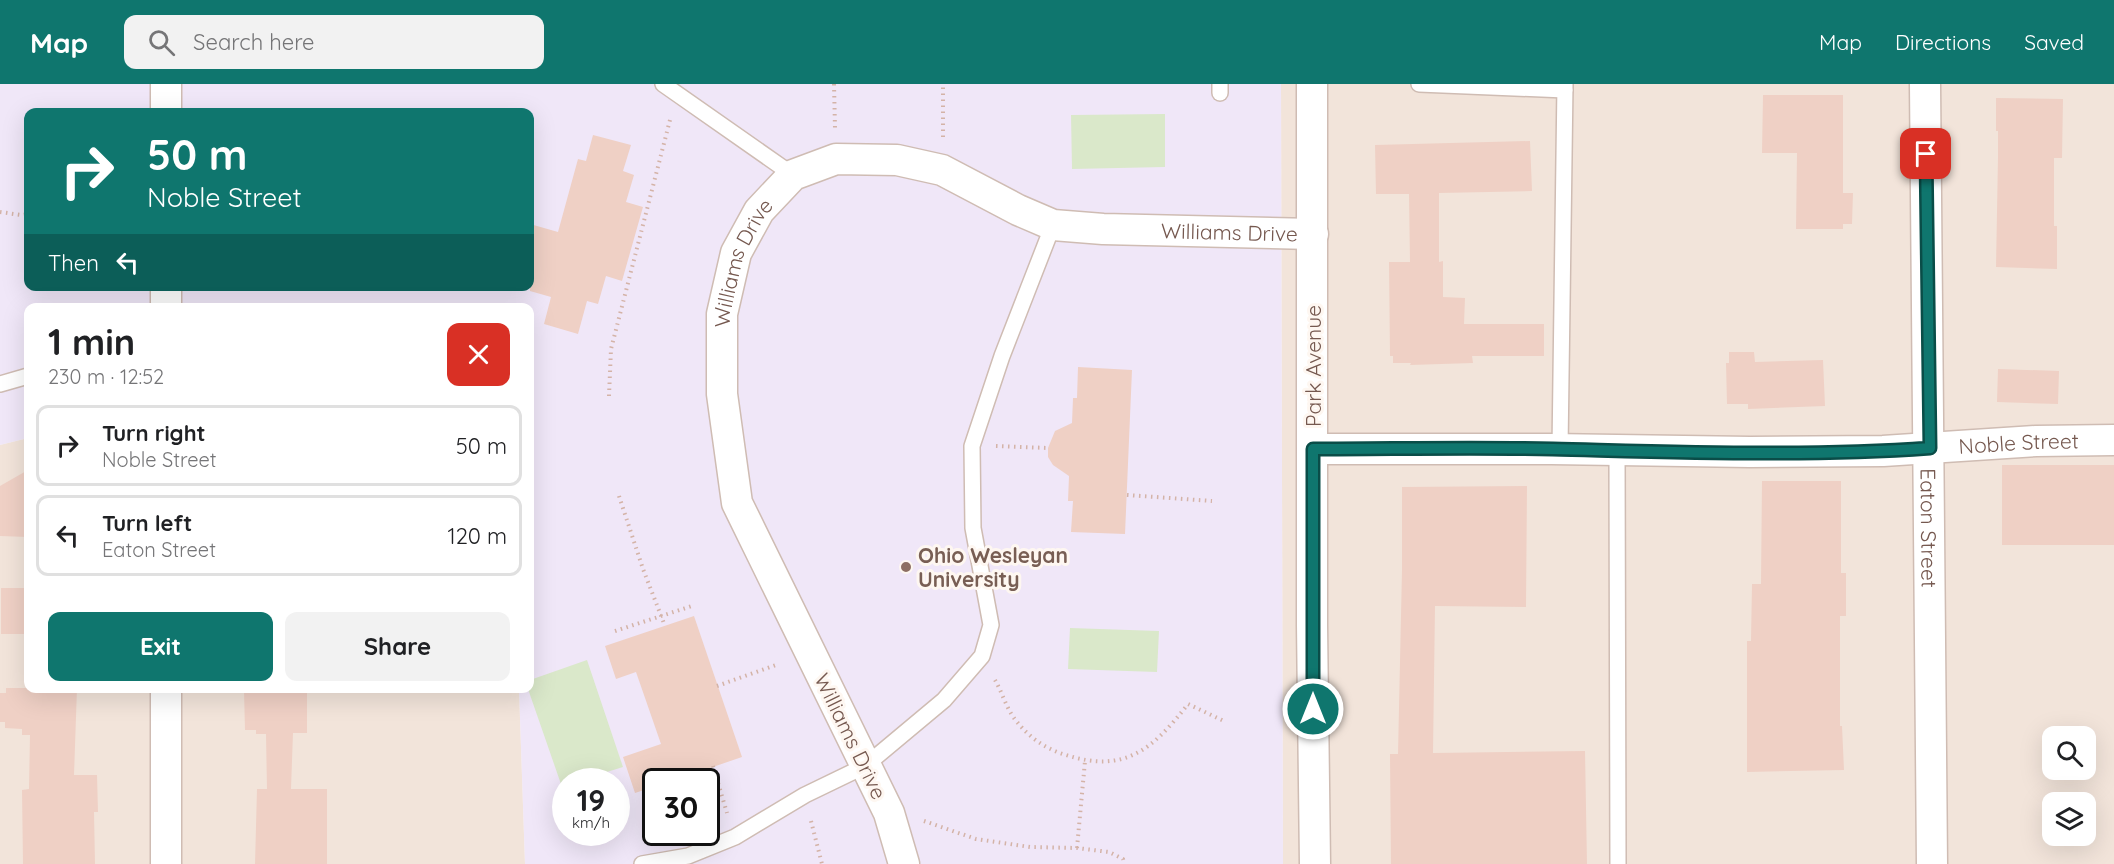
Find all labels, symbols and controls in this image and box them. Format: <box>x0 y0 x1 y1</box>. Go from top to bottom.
search box <box>124 15 544 69</box>
text: Map <box>30 25 88 60</box>
icon: search <box>145 26 178 59</box>
text: Search here <box>193 28 315 56</box>
text: Map <box>1819 29 1862 55</box>
text: Directions <box>1895 29 1991 55</box>
text: Saved <box>2024 29 2084 55</box>
text: 50 m <box>147 128 247 181</box>
pin <box>1900 128 1951 179</box>
icon: right <box>48 132 126 210</box>
icon: arrive <box>1909 137 1942 170</box>
text: Noble Street <box>147 180 302 214</box>
street label: Williams Drive <box>709 192 778 327</box>
street label: Williams Drive <box>1161 217 1298 247</box>
icon: left <box>111 246 144 279</box>
text: Then <box>48 249 99 277</box>
street label: Park Avenue <box>1300 305 1326 427</box>
text: 1 min <box>48 319 135 364</box>
button: close <box>447 323 510 386</box>
text: 230 m · 12:52 <box>48 364 164 389</box>
text: Turn right <box>102 419 206 447</box>
street label: Noble Street <box>1958 427 2079 459</box>
icon: right <box>51 429 84 462</box>
text: 50 m <box>456 432 507 460</box>
text: Noble Street <box>102 447 217 472</box>
street label: Eaton Street <box>1915 468 1943 588</box>
text: Turn left <box>102 509 192 537</box>
icon: left <box>51 519 84 552</box>
text: 120 m <box>448 522 507 550</box>
text: Eaton Street <box>102 537 216 562</box>
place label: Ohio Wesleyan University <box>918 542 1068 592</box>
marker: Ohio Wesleyan University <box>899 560 913 574</box>
button: Exit <box>48 612 273 681</box>
button: Share <box>285 612 510 681</box>
street label: Williams Drive <box>809 669 893 803</box>
position arrow <box>1281 677 1345 741</box>
map controls <box>2042 726 2096 846</box>
button: search <box>2042 726 2096 780</box>
speed limit sign: 30 <box>642 768 720 846</box>
text: 19 <box>577 781 605 819</box>
button: layers <box>2042 792 2096 846</box>
text: km/h <box>572 813 610 832</box>

